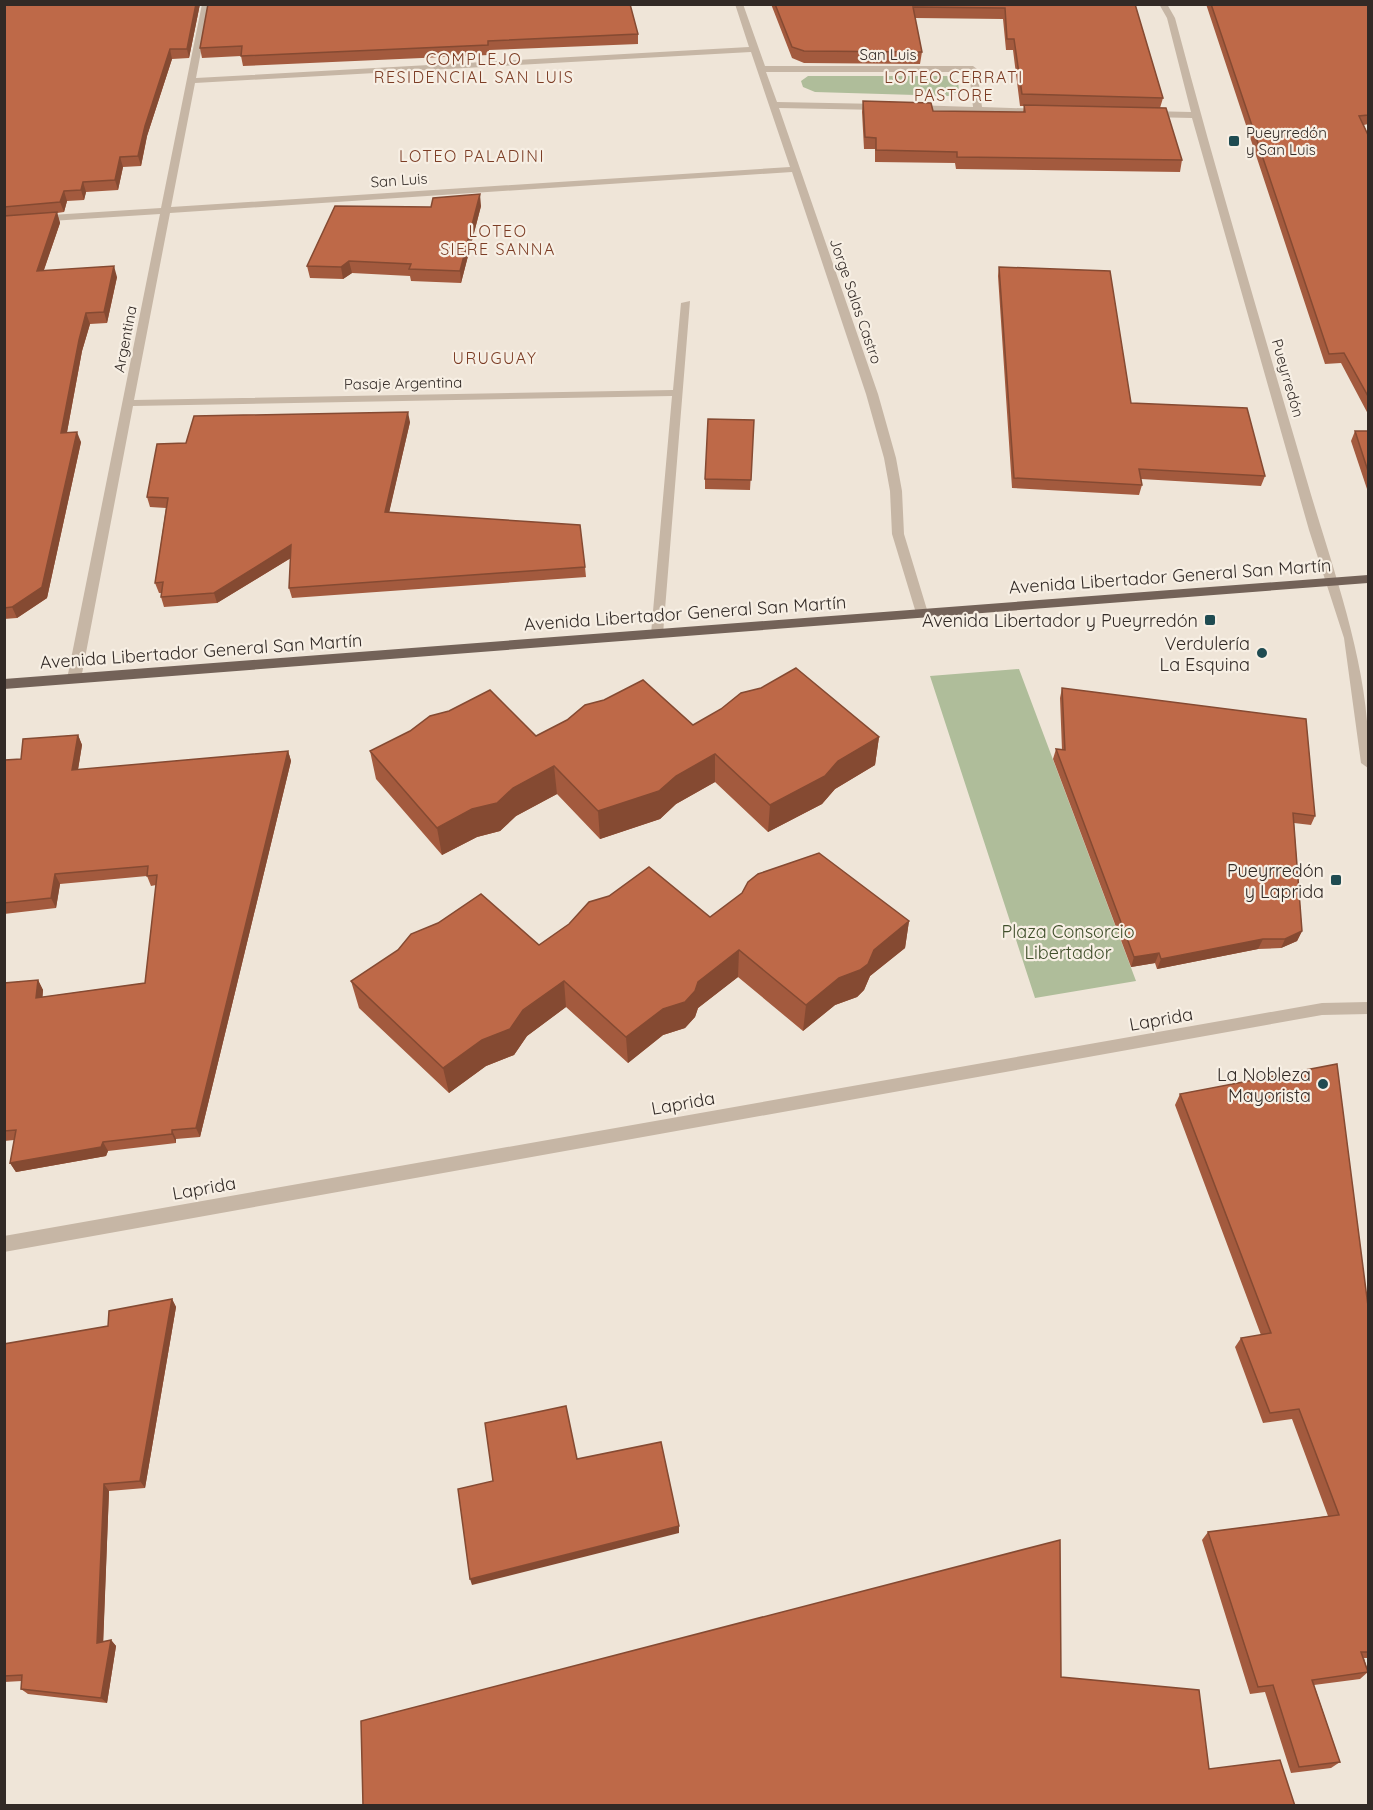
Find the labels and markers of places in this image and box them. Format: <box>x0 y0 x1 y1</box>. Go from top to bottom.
place label: Pueyrredón y San Luis <box>1246 123 1327 159</box>
marker: Pueyrredón y San Luis <box>1227 134 1241 148</box>
place label: Avenida Libertador y Pueyrredón <box>922 609 1198 632</box>
marker: Avenida Libertador y Pueyrredón <box>1203 613 1217 627</box>
place label: Verdulería La Esquina <box>1160 632 1250 676</box>
marker: Verdulería La Esquina <box>1255 646 1269 660</box>
place label: Pueyrredón y Laprida <box>1227 859 1324 903</box>
marker: Pueyrredón y Laprida <box>1329 873 1343 887</box>
place label: La Nobleza Mayorista <box>1217 1063 1311 1107</box>
marker: La Nobleza Mayorista <box>1316 1077 1330 1091</box>

